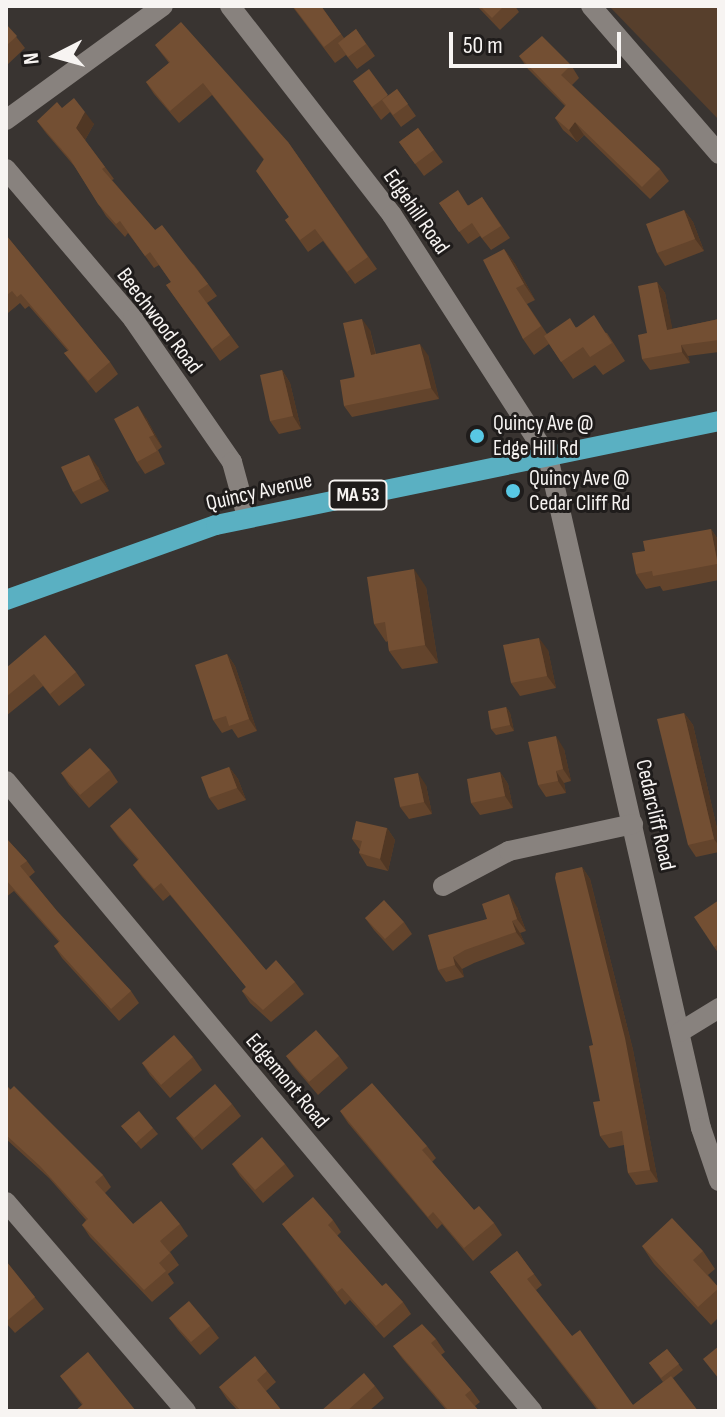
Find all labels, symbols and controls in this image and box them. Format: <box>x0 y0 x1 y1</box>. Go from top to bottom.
north arrow <box>16 16 96 96</box>
scale bar <box>453 16 625 66</box>
text: 50 m <box>463 31 503 60</box>
text: N <box>18 51 46 66</box>
street label: Edgehill Road <box>377 165 455 259</box>
street label: Beechwood Road <box>111 263 207 379</box>
place label: Quincy Ave @ Edge Hill Rd <box>493 410 593 462</box>
marker: Quincy Ave @ Edge Hill Rd <box>468 427 486 445</box>
place label: Quincy Ave @ Cedar Cliff Rd <box>529 465 630 516</box>
street label: Quincy Avenue <box>203 467 315 517</box>
road number: MA 53 <box>328 479 388 511</box>
marker: Quincy Ave @ Cedar Cliff Rd <box>504 482 522 500</box>
street label: Cedarcliff Road <box>629 757 681 873</box>
street label: Edgemont Road <box>240 1028 334 1134</box>

